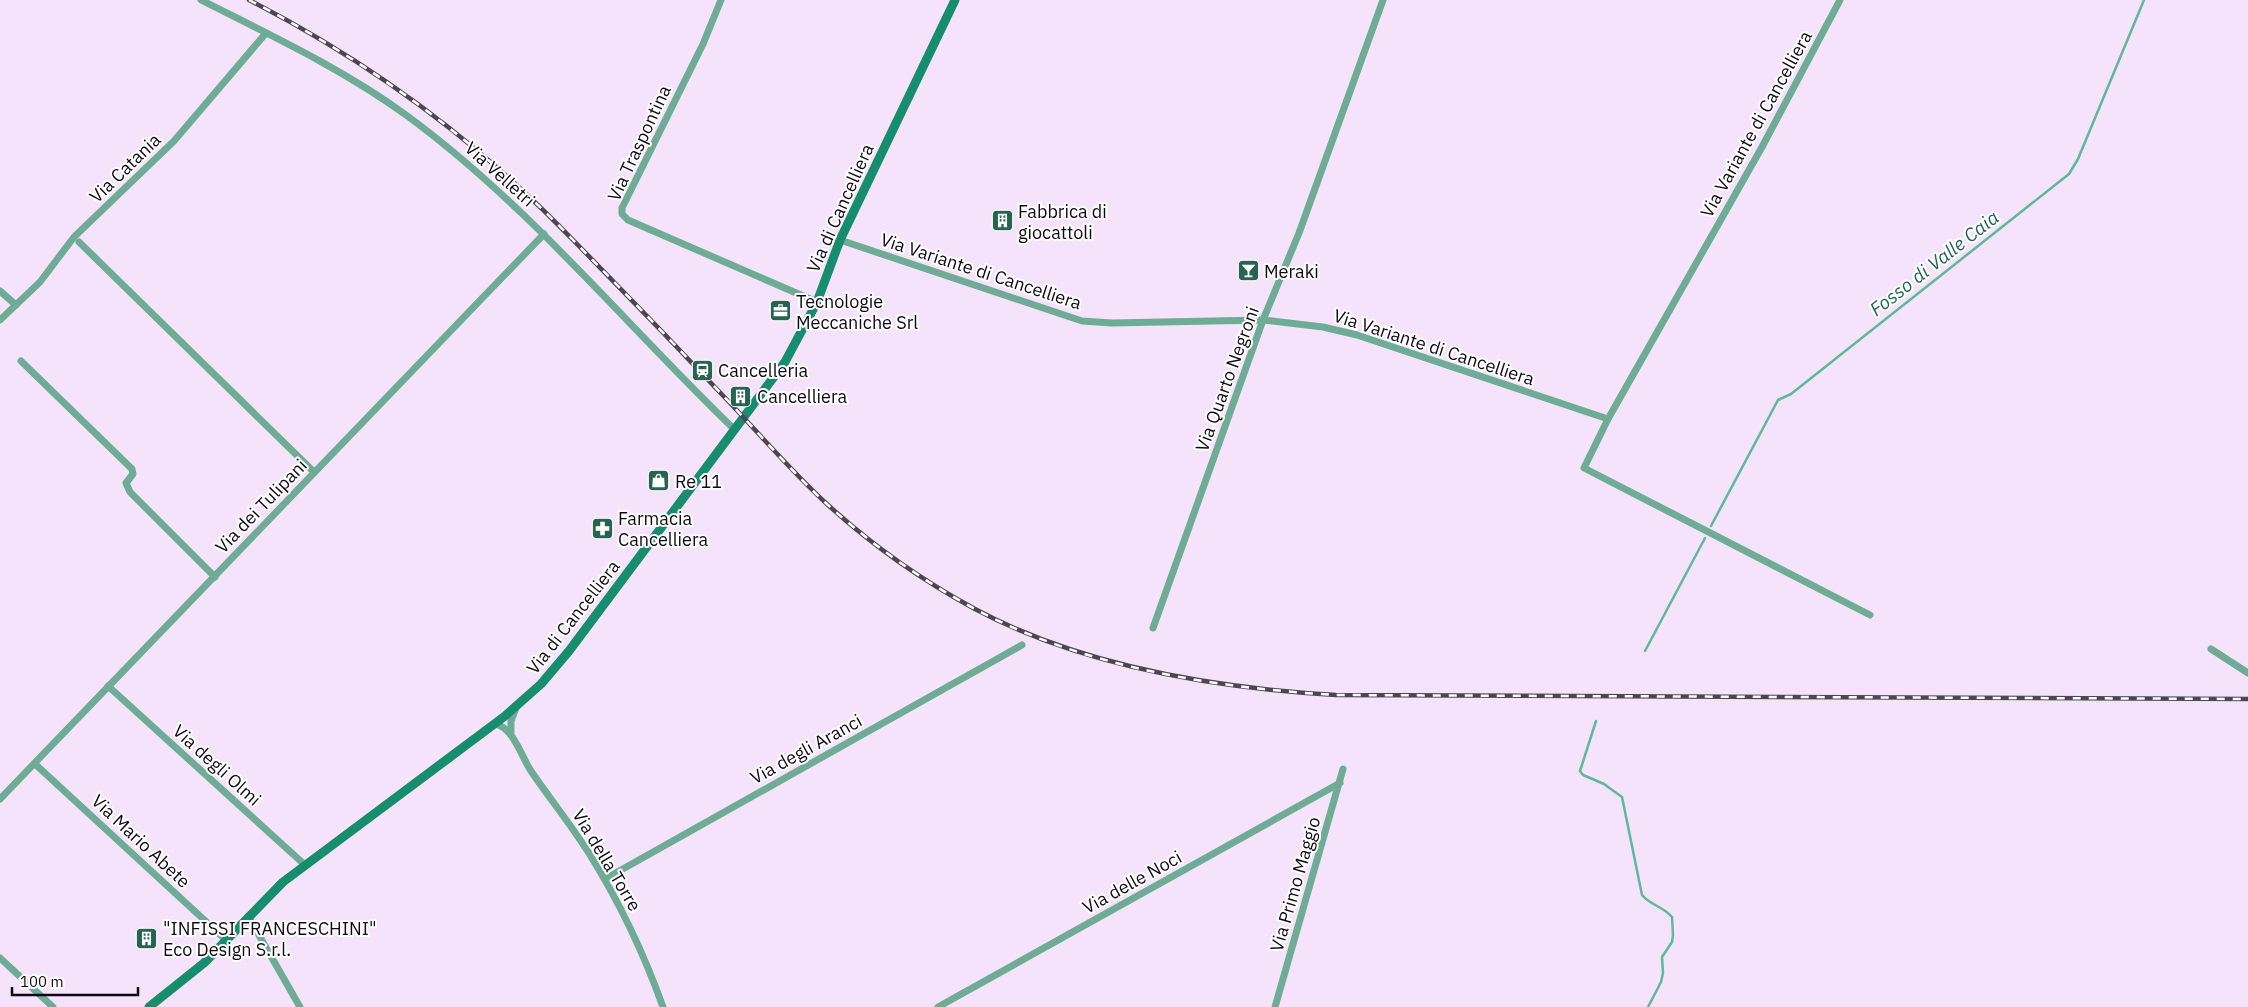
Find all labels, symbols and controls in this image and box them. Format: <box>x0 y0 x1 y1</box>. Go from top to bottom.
street label: Via Variante di Cancelliera <box>1695 26 1817 221</box>
street label: Via Traspontina <box>602 81 676 205</box>
street label: Via Catania <box>85 128 166 208</box>
street label: Via Velletri <box>460 136 540 212</box>
street label: Via di Cancelliera <box>801 140 879 276</box>
place label: Fabbrica di giocattoli <box>1018 200 1107 244</box>
water label: Fosso di Valle Caia <box>1864 205 2004 321</box>
building icon: Fabbrica di giocattoli <box>990 209 1014 233</box>
street label: Via Variante di Cancelliera <box>878 228 1085 314</box>
bar icon: Meraki <box>1236 259 1260 283</box>
place label: Meraki <box>1264 260 1319 283</box>
place label: Tecnologie Meccaniche Srl <box>796 290 918 334</box>
office icon: Tecnologie Meccaniche Srl <box>768 299 792 323</box>
street label: Via Quarto Negroni <box>1190 303 1264 455</box>
street label: Via Variante di Cancelliera <box>1331 304 1538 390</box>
station icon: Cancelleria <box>690 358 714 382</box>
place label: Cancelleria <box>718 359 809 382</box>
building icon: Cancelliera <box>729 384 753 408</box>
place label: Cancelliera <box>757 385 847 408</box>
street label: Via dei Tulipani <box>210 454 312 558</box>
shop icon: Re 11 <box>647 469 671 493</box>
place label: Re 11 <box>675 470 722 493</box>
place label: Farmacia Cancelliera <box>618 507 708 551</box>
pharmacy icon: Farmacia Cancelliera <box>590 516 614 540</box>
street label: Via di Cancelliera <box>521 555 625 679</box>
street label: Via degli Aranci <box>746 709 866 789</box>
street label: Via degli Olmi <box>168 719 266 811</box>
street label: Via Mario Abete <box>87 789 195 893</box>
street label: Via della Torre <box>567 805 647 915</box>
street label: Via Primo Maggio <box>1265 814 1325 954</box>
street label: Via delle Noci <box>1078 845 1186 919</box>
place label: "INFISSI FRANCESCHINI" Eco Design S.r.l. <box>163 917 376 961</box>
building icon: "INFISSI FRANCESCHINI" Eco Design S.r.l. <box>135 926 159 950</box>
scale bar <box>12 964 139 996</box>
text: 100 m <box>20 972 64 991</box>

